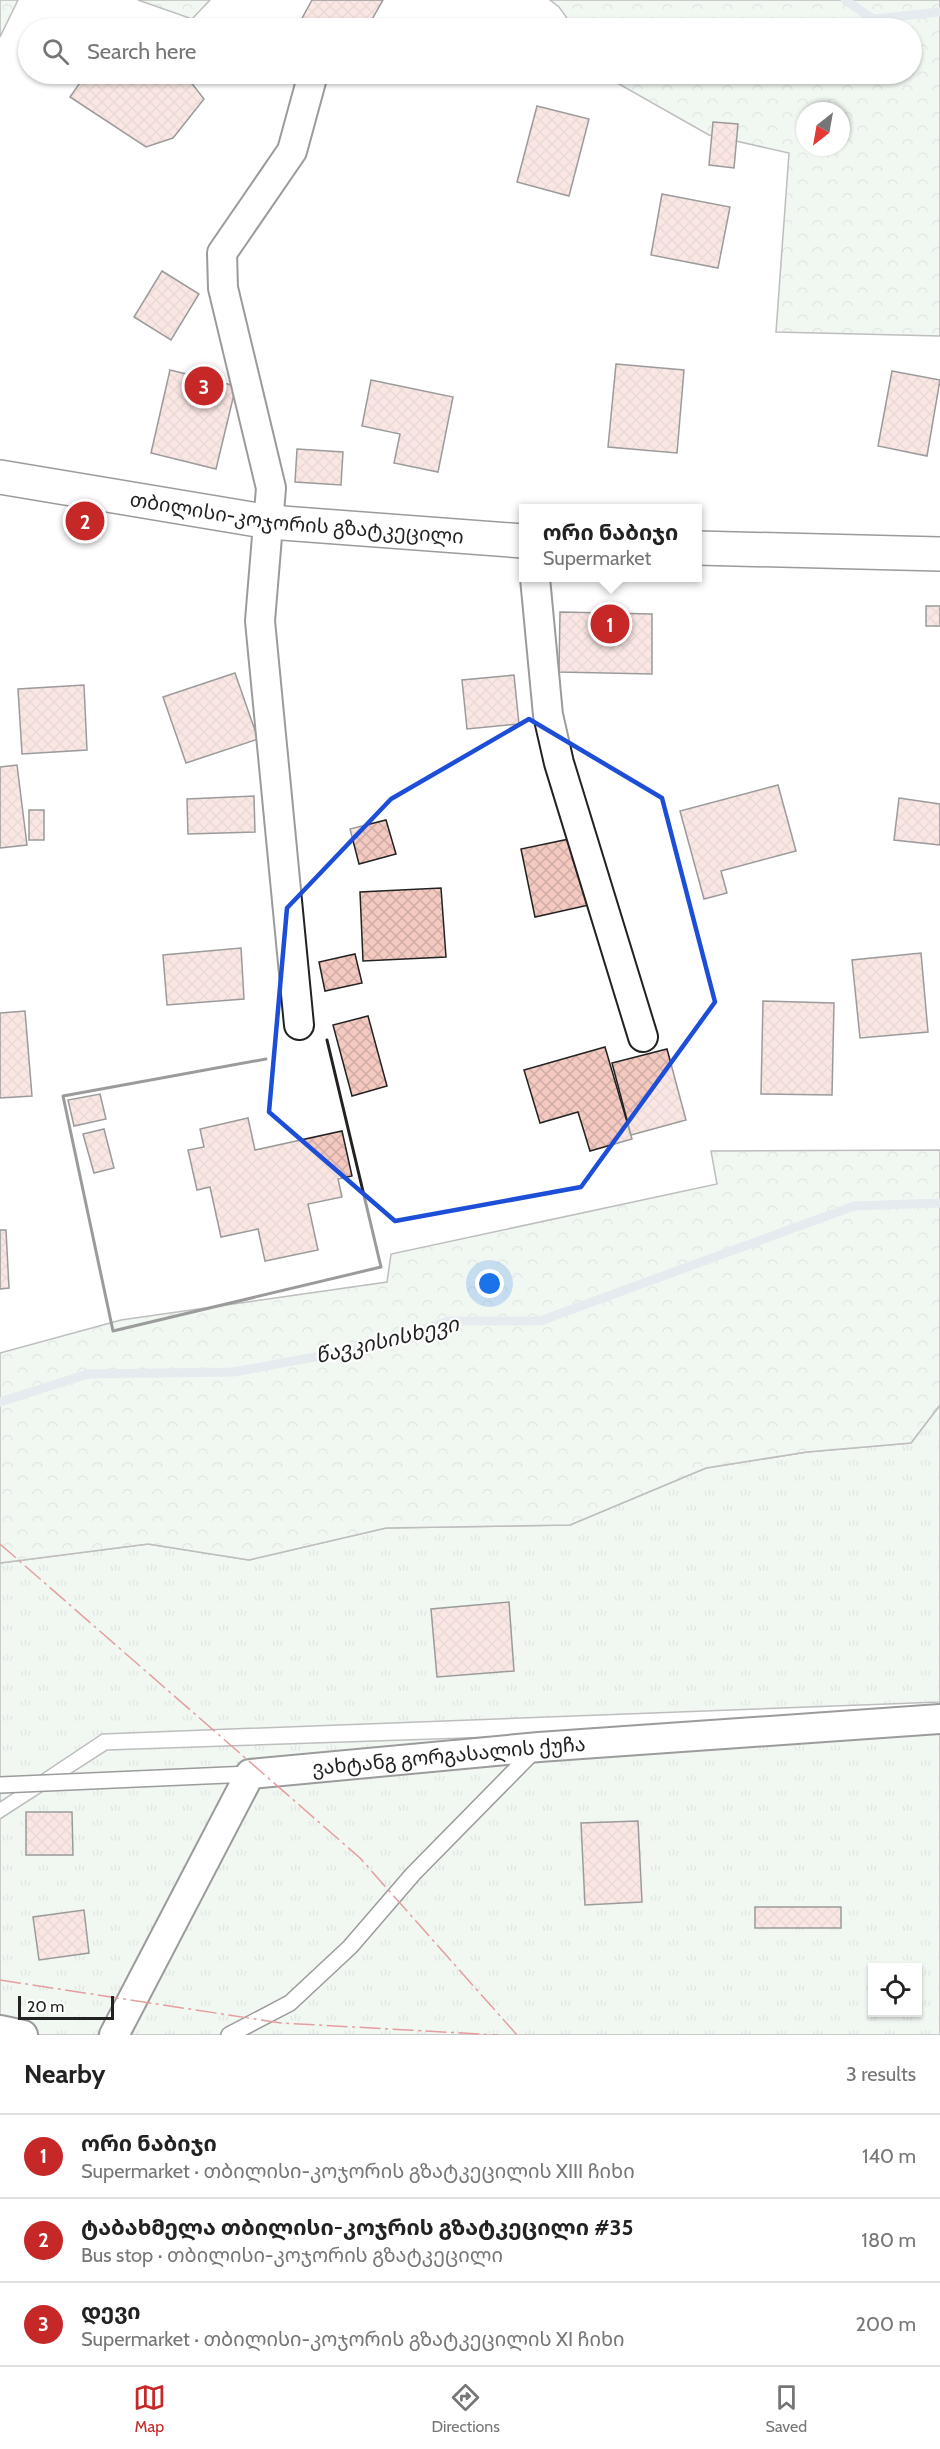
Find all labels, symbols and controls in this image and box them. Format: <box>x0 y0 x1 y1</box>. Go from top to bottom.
search box <box>18 18 922 84</box>
icon: search <box>39 35 72 68</box>
text: Search here <box>87 38 196 65</box>
north arrow <box>796 102 850 156</box>
pin: 3 <box>184 364 224 408</box>
street label: თბილისი-კოჯორის გზატკეცილი <box>128 487 465 549</box>
pin: 2 <box>66 498 104 544</box>
popup <box>519 504 702 582</box>
text: ორი ნაბიჯი <box>543 519 678 546</box>
text: Supermarket <box>543 546 651 570</box>
pin: 1 <box>590 602 630 646</box>
your location <box>475 1269 504 1298</box>
water label: წავკისისხევი <box>313 1311 462 1369</box>
street label: ვახტანგ გორგასალის ქუჩა <box>311 1732 586 1780</box>
map controls <box>868 1963 922 2017</box>
button: locate <box>868 1963 922 2017</box>
scale bar <box>18 1993 114 2020</box>
text: 20 m <box>27 1997 64 2016</box>
text: Nearby <box>24 2058 105 2090</box>
text: 3 results <box>846 2062 916 2086</box>
text: ორი ნაბიჯი <box>81 2130 217 2157</box>
text: 1 <box>40 2144 47 2168</box>
text: 140 m <box>862 2144 916 2168</box>
text: Supermarket · თბილისი-კოჯორის გზატკეცილის XIII ჩიხი <box>81 2159 635 2183</box>
text: ტაბახმელა თბილისი-კოჯრის გზატკეცილი #35 <box>81 2214 633 2241</box>
text: 2 <box>38 2228 49 2252</box>
text: 180 m <box>861 2228 916 2252</box>
text: Bus stop · თბილისი-კოჯორის გზატკეცილი <box>81 2243 503 2267</box>
text: დევი <box>81 2298 141 2325</box>
text: 3 <box>38 2312 49 2336</box>
text: 200 m <box>856 2312 916 2336</box>
text: Supermarket · თბილისი-კოჯორის გზატკეცილის XI ჩიხი <box>81 2327 624 2351</box>
tab: Map <box>133 2381 166 2436</box>
tab: Directions <box>432 2381 500 2436</box>
tab: Saved <box>766 2381 807 2436</box>

